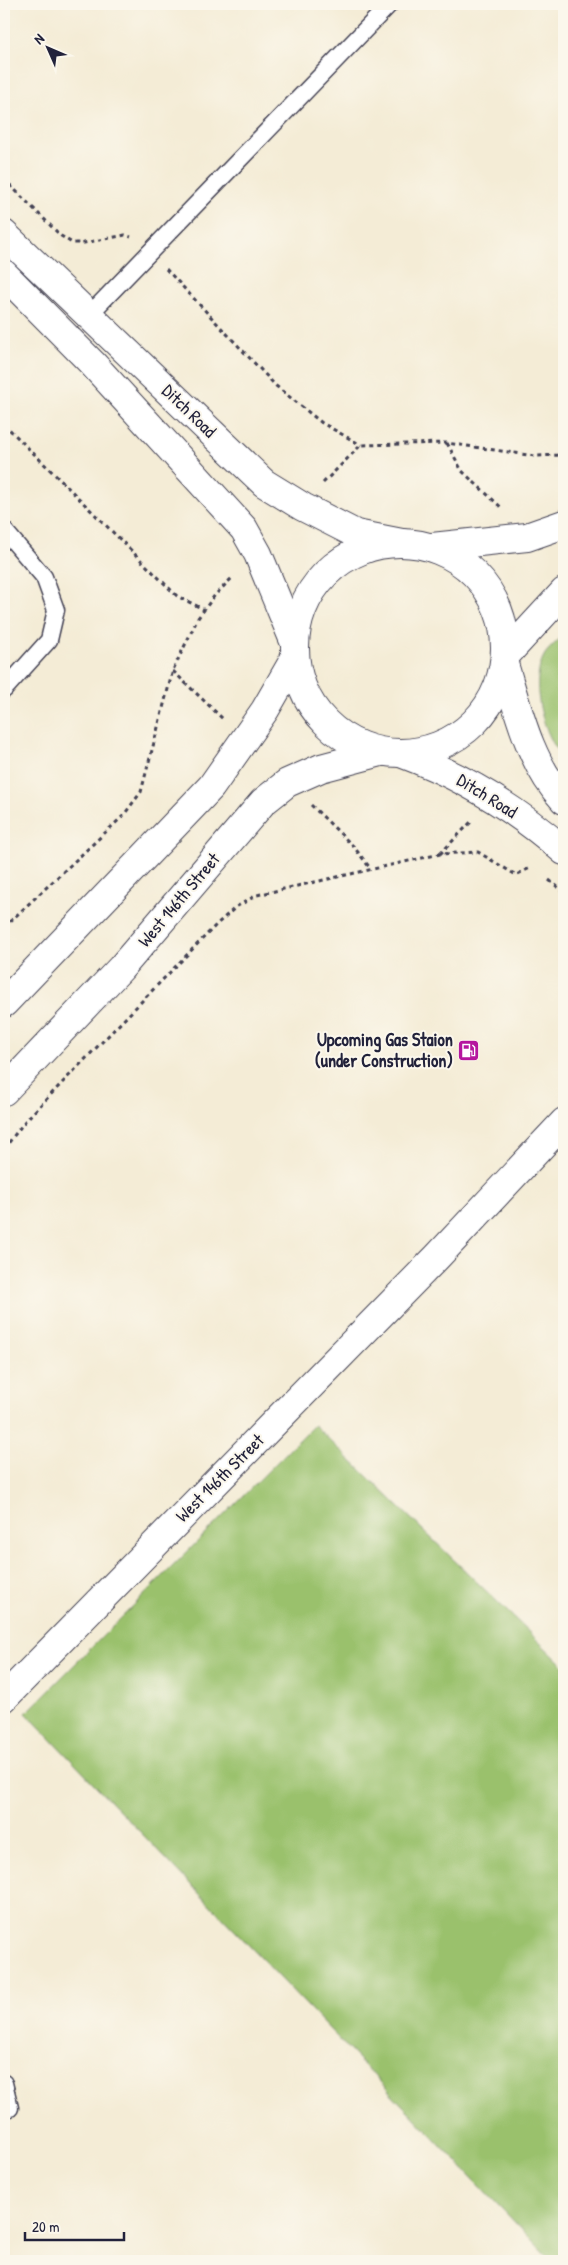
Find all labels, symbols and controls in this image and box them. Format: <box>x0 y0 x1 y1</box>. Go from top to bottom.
north arrow <box>22 22 72 72</box>
text: N <box>29 29 48 48</box>
street label: Ditch Road <box>157 378 222 443</box>
street label: Ditch Road <box>452 767 522 824</box>
street label: West 146th Street <box>132 847 226 952</box>
place label: Upcoming Gas Staion (under Construction) <box>315 1027 453 1073</box>
fuel station icon: Upcoming Gas Staion (under Construction) <box>457 1038 481 1062</box>
street label: West 146th Street <box>170 1427 270 1527</box>
scale bar <box>25 2210 124 2242</box>
text: 20 m <box>32 2216 59 2237</box>

